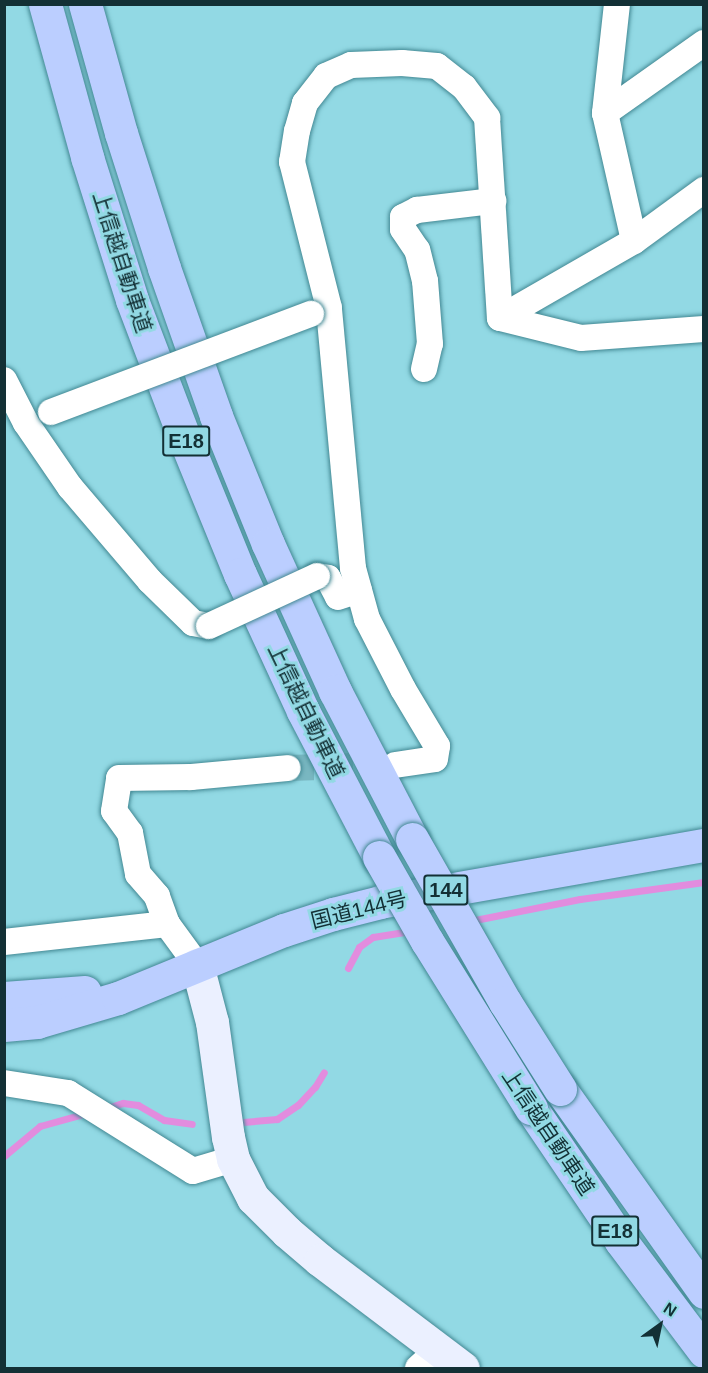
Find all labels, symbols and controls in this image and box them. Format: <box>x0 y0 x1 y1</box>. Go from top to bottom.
street label: 上信越自動車道 <box>87 188 157 336</box>
road number: E18 <box>162 424 210 458</box>
street label: 上信越自動車道 <box>262 639 350 783</box>
road number: 144 <box>422 873 470 907</box>
street label: 国道144号 <box>308 886 410 934</box>
street label: 上信越自動車道 <box>496 1064 600 1200</box>
road number: E18 <box>591 1214 639 1248</box>
north arrow <box>630 1295 690 1355</box>
text: N <box>661 1299 680 1320</box>

